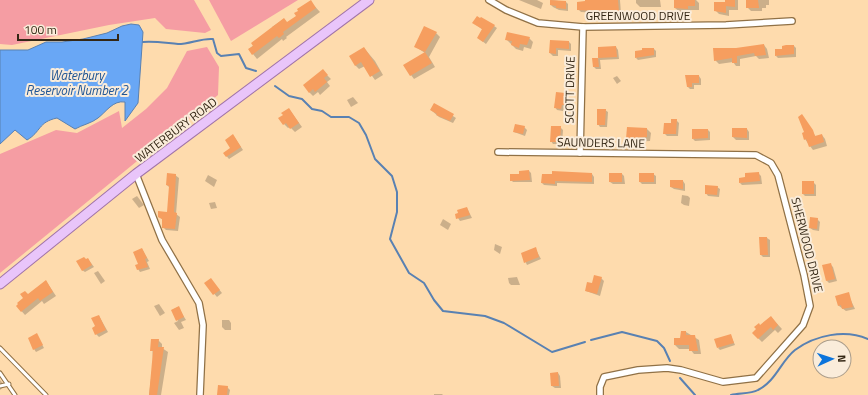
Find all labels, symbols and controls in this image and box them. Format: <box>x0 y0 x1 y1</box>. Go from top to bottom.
street label: GREENWOOD DRIVE <box>586 6 691 25</box>
scale bar <box>18 16 118 42</box>
text: 100 m <box>24 20 57 39</box>
street label: SCOTT DRIVE <box>559 56 580 124</box>
water label: Waterbury Reservoir Number 2 <box>26 65 129 100</box>
street label: WATERBURY ROAD <box>131 92 221 167</box>
street label: SAUNDERS LANE <box>557 132 645 153</box>
street label: SHERWOOD DRIVE <box>787 195 829 295</box>
north arrow <box>812 339 852 379</box>
text: N <box>834 354 850 363</box>

